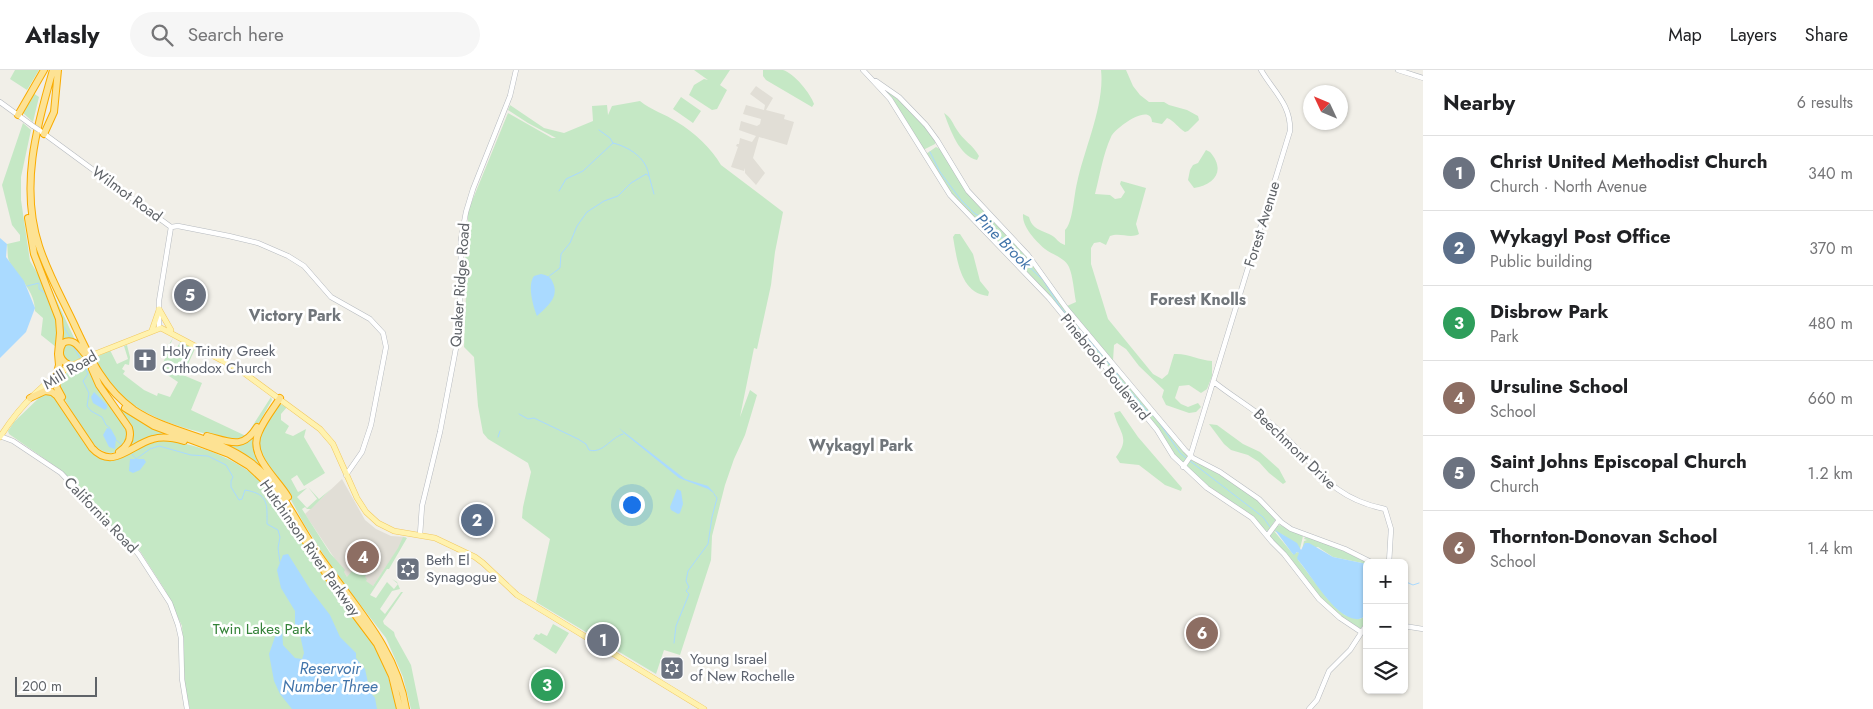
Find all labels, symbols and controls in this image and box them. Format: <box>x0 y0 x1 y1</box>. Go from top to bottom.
search box <box>130 12 480 57</box>
text: Atlasly <box>25 17 100 52</box>
icon: search <box>148 21 176 49</box>
text: Search here <box>188 21 284 48</box>
text: Map <box>1668 22 1702 48</box>
text: Layers <box>1730 22 1777 48</box>
text: Share <box>1805 22 1848 48</box>
north arrow <box>1303 85 1348 130</box>
text: Nearby <box>1443 88 1515 118</box>
text: 6 results <box>1797 91 1853 114</box>
text: Christ United Methodist Church <box>1490 148 1767 175</box>
street label: Wilmot Road <box>87 161 167 227</box>
text: 1 <box>1455 162 1463 185</box>
text: 340 m <box>1808 162 1853 185</box>
text: Church · North Avenue <box>1490 175 1647 198</box>
street label: Forest Avenue <box>1239 178 1286 270</box>
water label: Pine Brook <box>970 208 1038 275</box>
street label: Quaker Ridge Road <box>445 222 475 348</box>
text: Wykagyl Post Office <box>1490 223 1671 250</box>
text: 2 <box>1454 237 1464 260</box>
text: 370 m <box>1809 237 1853 260</box>
text: Public building <box>1490 250 1592 273</box>
pin: 5 <box>174 276 206 314</box>
district label: Forest Knolls <box>1150 288 1246 311</box>
text: Disbrow Park <box>1490 298 1608 325</box>
district label: Victory Park <box>248 304 342 327</box>
street label: Pinebrook Boulevard <box>1055 309 1155 425</box>
text: 3 <box>1454 312 1464 335</box>
text: 480 m <box>1808 312 1853 335</box>
text: Park <box>1490 325 1519 348</box>
place label: Holy Trinity Greek Orthodox Church <box>162 340 276 379</box>
street label: Mill Road <box>39 345 101 395</box>
church icon: Holy Trinity Greek Orthodox Church <box>132 347 158 373</box>
text: Ursuline School <box>1490 373 1628 400</box>
text: 4 <box>1453 387 1465 410</box>
text: 660 m <box>1808 387 1853 410</box>
text: School <box>1490 400 1536 423</box>
street label: Beechmont Drive <box>1248 404 1342 495</box>
district label: Wykagyl Park <box>809 434 914 457</box>
text: Saint Johns Episcopal Church <box>1490 448 1747 475</box>
text: 5 <box>1454 462 1464 485</box>
text: 1.2 km <box>1808 462 1853 485</box>
street label: California Road <box>59 472 143 558</box>
street label: Hutchinson River Parkway <box>254 475 366 621</box>
text: Church <box>1490 475 1539 498</box>
your location <box>619 492 645 518</box>
pin: 2 <box>461 501 493 539</box>
text: Thornton-Donovan School <box>1490 523 1717 550</box>
text: 6 <box>1454 537 1464 560</box>
text: 1.4 km <box>1807 537 1853 560</box>
pin: 4 <box>347 538 379 576</box>
place label: Beth El Synagogue <box>426 549 497 588</box>
text: School <box>1490 550 1536 573</box>
synagogue icon: Beth El Synagogue <box>395 556 421 582</box>
map controls <box>1363 559 1408 694</box>
button: + <box>1363 559 1408 604</box>
button: − <box>1363 604 1408 649</box>
pin: 6 <box>1186 614 1218 652</box>
park label: Twin Lakes Park <box>213 618 312 640</box>
pin: 1 <box>587 621 619 659</box>
place label: Young Israel of New Rochelle <box>690 648 795 687</box>
button: layers <box>1363 649 1408 694</box>
synagogue icon: Young Israel of New Rochelle <box>659 655 685 681</box>
water label: Reservoir Number Three <box>282 657 378 698</box>
pin: 3 <box>531 666 563 704</box>
scale bar <box>15 674 98 697</box>
text: 200 m <box>22 676 62 696</box>

